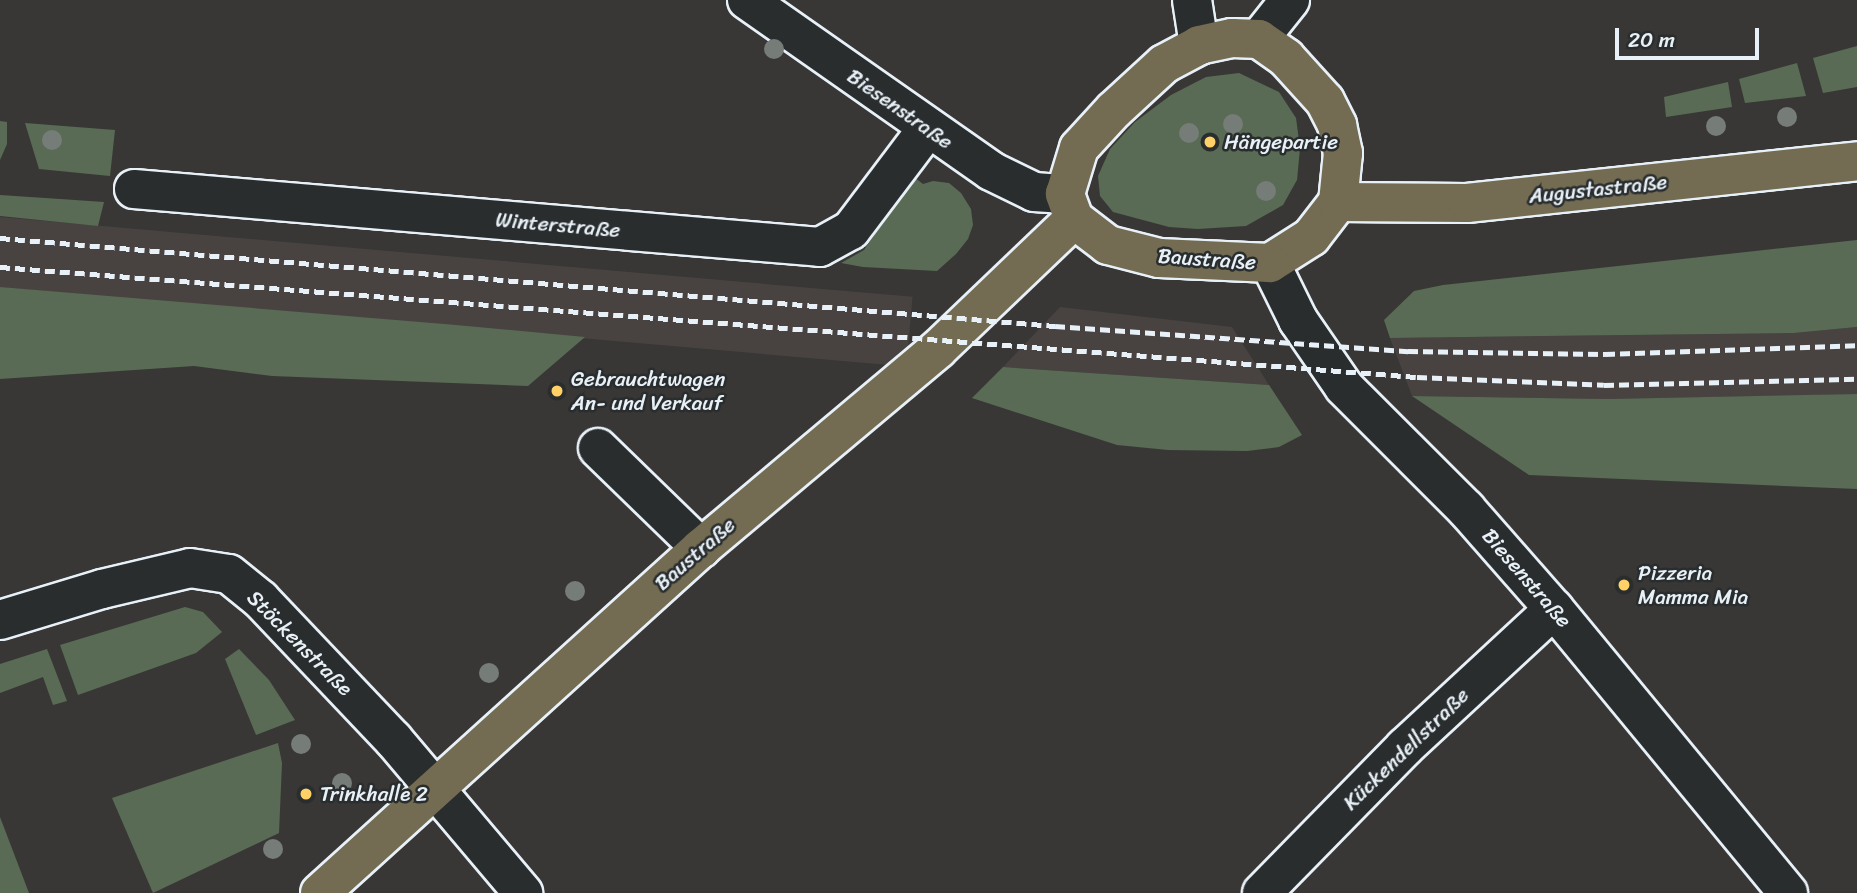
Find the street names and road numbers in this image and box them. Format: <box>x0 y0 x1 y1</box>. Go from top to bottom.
street label: Biesenstraße <box>842 63 958 155</box>
street label: Augustastraße <box>1528 169 1668 209</box>
street label: Winterstraße <box>495 207 621 243</box>
street label: Baustraße <box>1157 243 1257 275</box>
street label: Baustraße <box>650 512 740 596</box>
street label: Biesenstraße <box>1477 523 1577 633</box>
street label: Stöckenstraße <box>242 585 358 701</box>
street label: Kückendellstraße <box>1338 683 1474 815</box>

